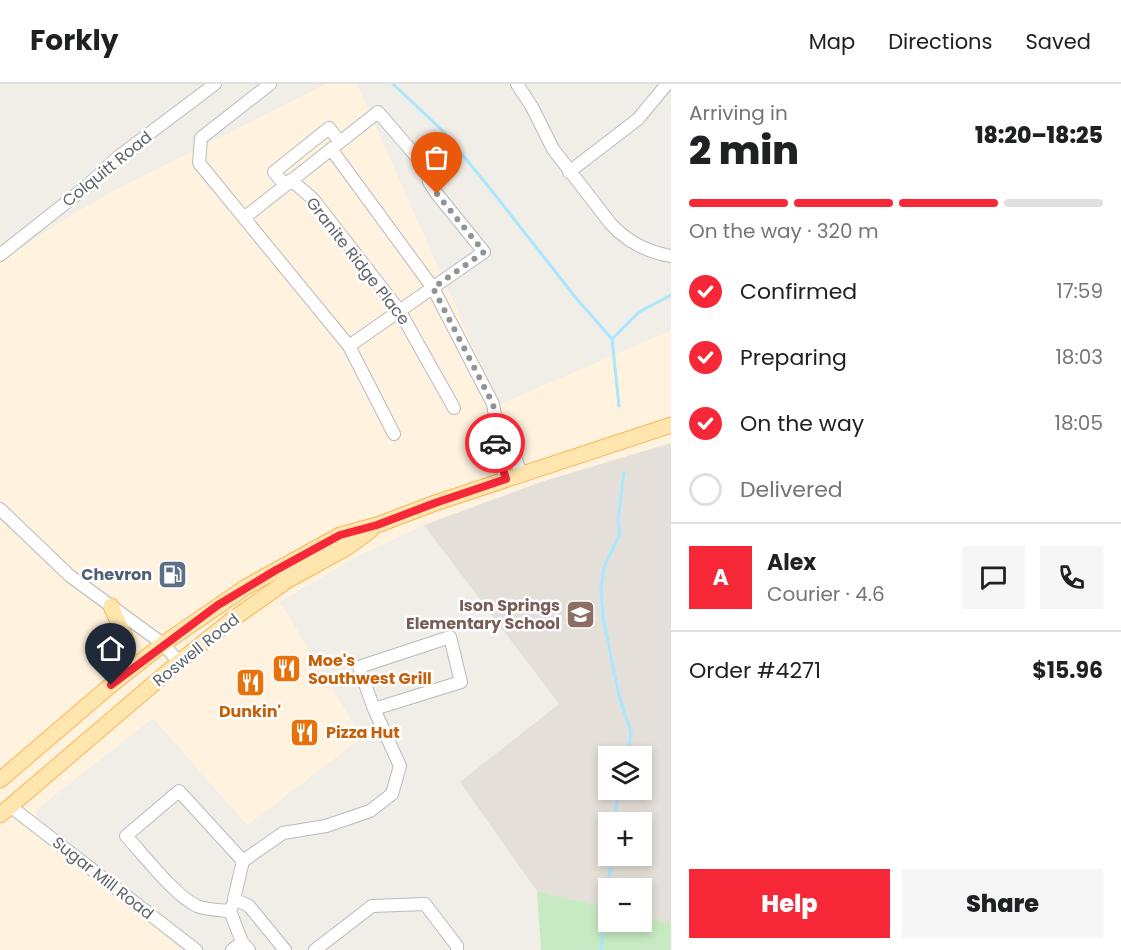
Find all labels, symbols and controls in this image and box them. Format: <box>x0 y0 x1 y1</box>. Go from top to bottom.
text: Forkly <box>30 21 118 60</box>
text: Map <box>809 27 855 56</box>
text: Directions <box>888 27 992 56</box>
text: Saved <box>1025 27 1091 56</box>
text: Arriving in <box>689 99 788 127</box>
text: 18:20–18:25 <box>975 120 1103 151</box>
text: 2 min <box>689 123 799 178</box>
street label: Colquitt Road <box>57 126 157 212</box>
pin <box>411 132 462 194</box>
icon: bag <box>420 141 453 174</box>
street label: Granite Ridge Place <box>301 192 415 330</box>
text: On the way · 320 m <box>689 217 879 245</box>
icon: check <box>689 275 722 308</box>
text: Confirmed <box>740 276 857 307</box>
text: 17:59 <box>1056 277 1103 305</box>
icon: check <box>689 341 722 374</box>
text: Preparing <box>740 342 847 373</box>
text: 18:03 <box>1055 343 1103 371</box>
icon: check <box>689 407 722 440</box>
text: On the way <box>740 408 864 439</box>
text: 18:05 <box>1055 409 1103 437</box>
courier <box>465 413 525 473</box>
icon: car <box>479 427 512 460</box>
text: Delivered <box>740 474 843 505</box>
button: chat <box>962 546 1025 609</box>
button: phone <box>1040 546 1103 609</box>
text: Alex <box>767 547 816 578</box>
fuel station icon: Chevron <box>157 558 189 590</box>
text: A <box>712 562 729 593</box>
place label: Chevron <box>81 563 152 586</box>
text: Courier · 4.6 <box>767 580 885 608</box>
place label: Ison Springs Elementary School <box>406 594 560 635</box>
school or university icon: Ison Springs Elementary School <box>565 598 597 630</box>
street label: Roswell Road <box>148 608 244 692</box>
pin <box>85 623 136 685</box>
icon: home <box>94 632 127 665</box>
place label: Moe's Southwest Grill <box>308 649 432 690</box>
restaurant icon: Moe's Southwest Grill <box>271 653 303 685</box>
text: Order #4271 <box>689 655 821 686</box>
text: $15.96 <box>1032 655 1103 686</box>
restaurant icon: Dunkin' <box>234 667 266 699</box>
place label: Dunkin' <box>219 700 281 723</box>
restaurant icon: Pizza Hut <box>289 716 321 748</box>
place label: Pizza Hut <box>326 721 400 744</box>
map controls <box>598 746 652 932</box>
button: layers <box>598 746 652 800</box>
button: + <box>598 812 652 866</box>
street label: Sugar Mill Road <box>47 831 159 925</box>
button: Help <box>689 869 890 938</box>
button: Share <box>902 869 1103 938</box>
button: − <box>598 878 652 932</box>

